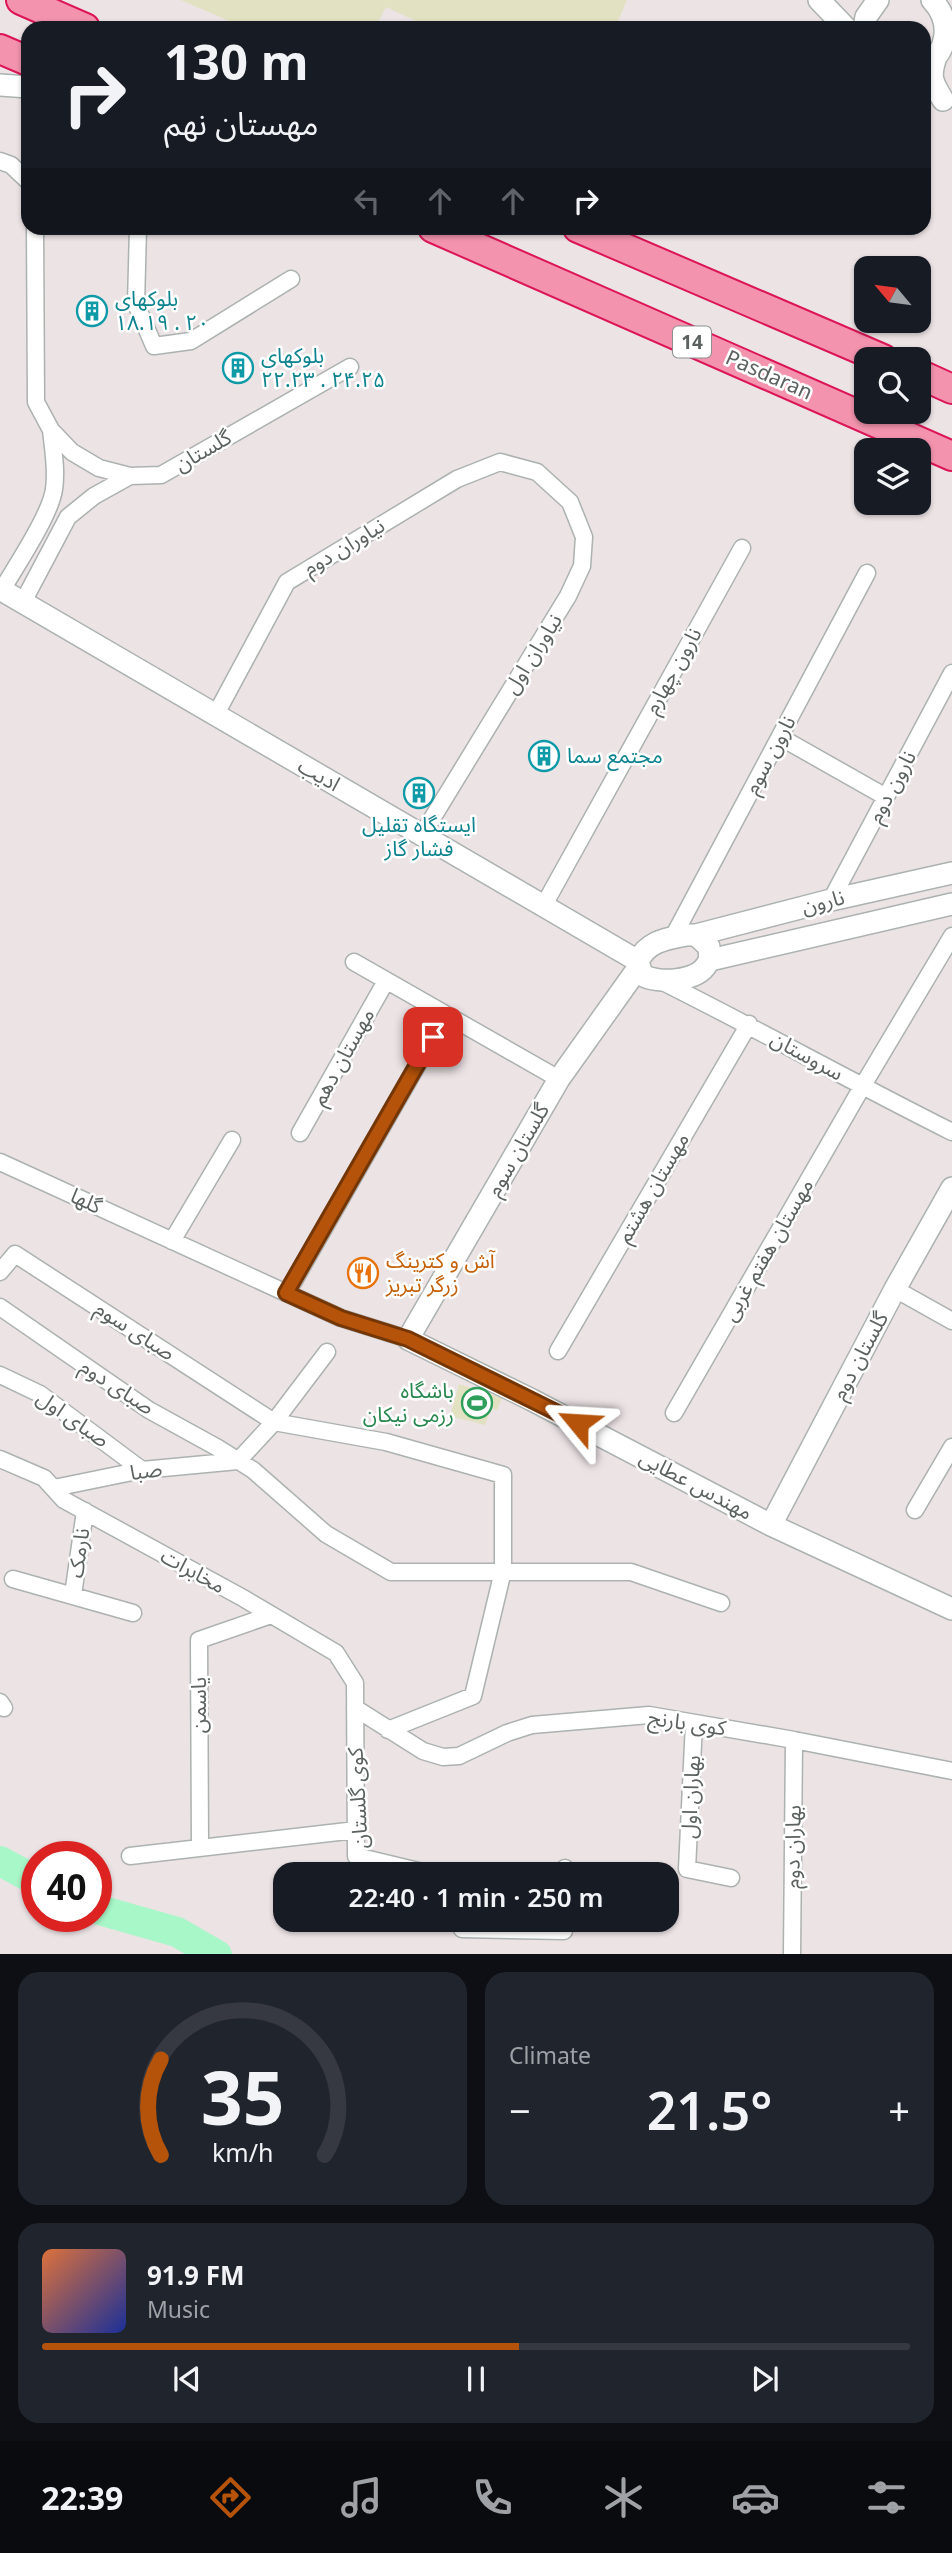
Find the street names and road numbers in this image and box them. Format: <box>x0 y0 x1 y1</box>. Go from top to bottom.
road number: 14 <box>673 326 711 358</box>
street label: Pasdaran <box>722 343 817 406</box>
street label: گلستان <box>169 423 236 478</box>
street label: نیاوران دوم <box>297 511 391 584</box>
street label: نیاوران اول <box>496 608 568 699</box>
street label: نارون چهارم <box>637 622 710 720</box>
street label: نارون سوم <box>737 710 804 800</box>
street label: نارون دوم <box>860 745 925 829</box>
street label: ادیب <box>293 751 346 797</box>
street label: نارون <box>798 882 847 920</box>
street label: مهستان دهم <box>304 1003 382 1111</box>
street label: سروستان <box>766 1024 849 1087</box>
street label: گلستان سوم <box>479 1098 558 1203</box>
street label: مهستان هشتم <box>609 1127 697 1249</box>
street label: مهستان هفتم غربی <box>715 1173 821 1327</box>
street label: گلها <box>66 1181 107 1220</box>
street label: صبای سوم <box>88 1294 181 1369</box>
street label: گلستان دوم <box>824 1306 897 1406</box>
street label: صبای دوم <box>73 1352 160 1423</box>
street label: صبای اول <box>32 1383 115 1453</box>
street label: مهندس عطایی <box>635 1443 758 1526</box>
street label: صبا <box>128 1454 164 1486</box>
street label: نارمک <box>61 1526 95 1580</box>
street label: مخابرات <box>156 1541 231 1599</box>
street label: یاسمن <box>184 1677 212 1733</box>
street label: کوی بارنج <box>646 1703 728 1743</box>
street label: کوی گلستان <box>340 1746 374 1849</box>
street label: بهاران اول <box>674 1755 706 1839</box>
street label: بهاران دوم <box>777 1805 810 1889</box>

